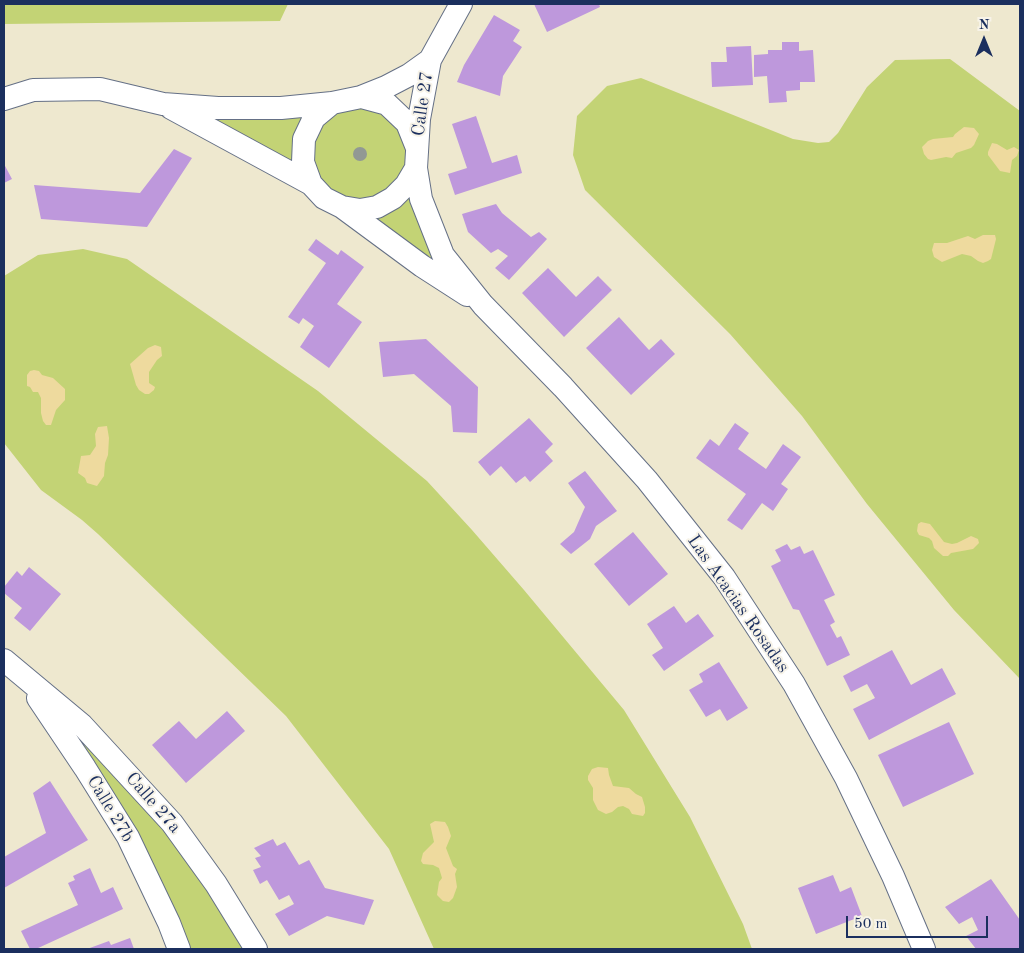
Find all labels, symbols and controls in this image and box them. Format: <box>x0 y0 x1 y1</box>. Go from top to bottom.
north arrow <box>959 15 1009 65</box>
text: N <box>979 18 989 32</box>
street label: Calle 27 <box>408 70 438 138</box>
street label: Las Acacias Rosadas <box>682 531 794 677</box>
street label: Calle 27a <box>121 768 185 838</box>
street label: Calle 27b <box>82 772 138 846</box>
scale bar <box>849 906 992 938</box>
text: 50 m <box>854 917 888 932</box>

